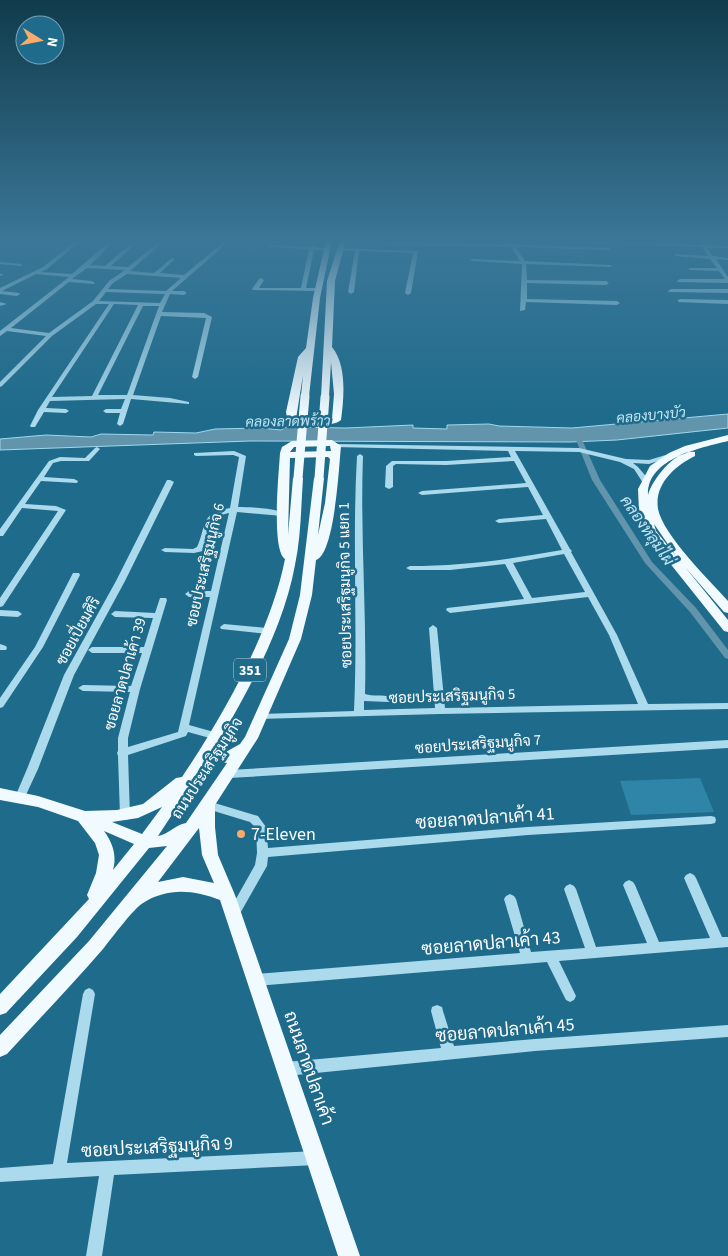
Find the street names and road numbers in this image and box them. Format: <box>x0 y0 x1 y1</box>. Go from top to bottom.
street label: ซอยประเสริฐมนูกิจ 6 <box>181 501 230 629</box>
street label: ซอยประเสริฐมนูกิจ 5 แยก 1 <box>334 502 357 668</box>
street label: ซอยเปี่ยมศิริ <box>47 591 106 669</box>
street label: ซอยลาดปลาเค้า 39 <box>99 615 152 733</box>
road number: 351 <box>234 658 266 682</box>
street label: ซอยประเสริฐมนูกิจ 5 <box>388 684 516 709</box>
street label: ถนนประเสริฐมนูกิจ <box>167 713 248 823</box>
street label: ซอยประเสริฐมนูกิจ 7 <box>414 730 542 759</box>
street label: ซอยลาดปลาเค้า 41 <box>415 801 555 836</box>
street label: ซอยลาดปลาเค้า 43 <box>421 925 562 962</box>
street label: ถนนลาดปลาเค้า <box>277 1008 340 1129</box>
street label: ซอยลาดปลาเค้า 45 <box>435 1012 576 1049</box>
street label: ซอยประเสริฐมนูกิจ 9 <box>81 1131 234 1164</box>

